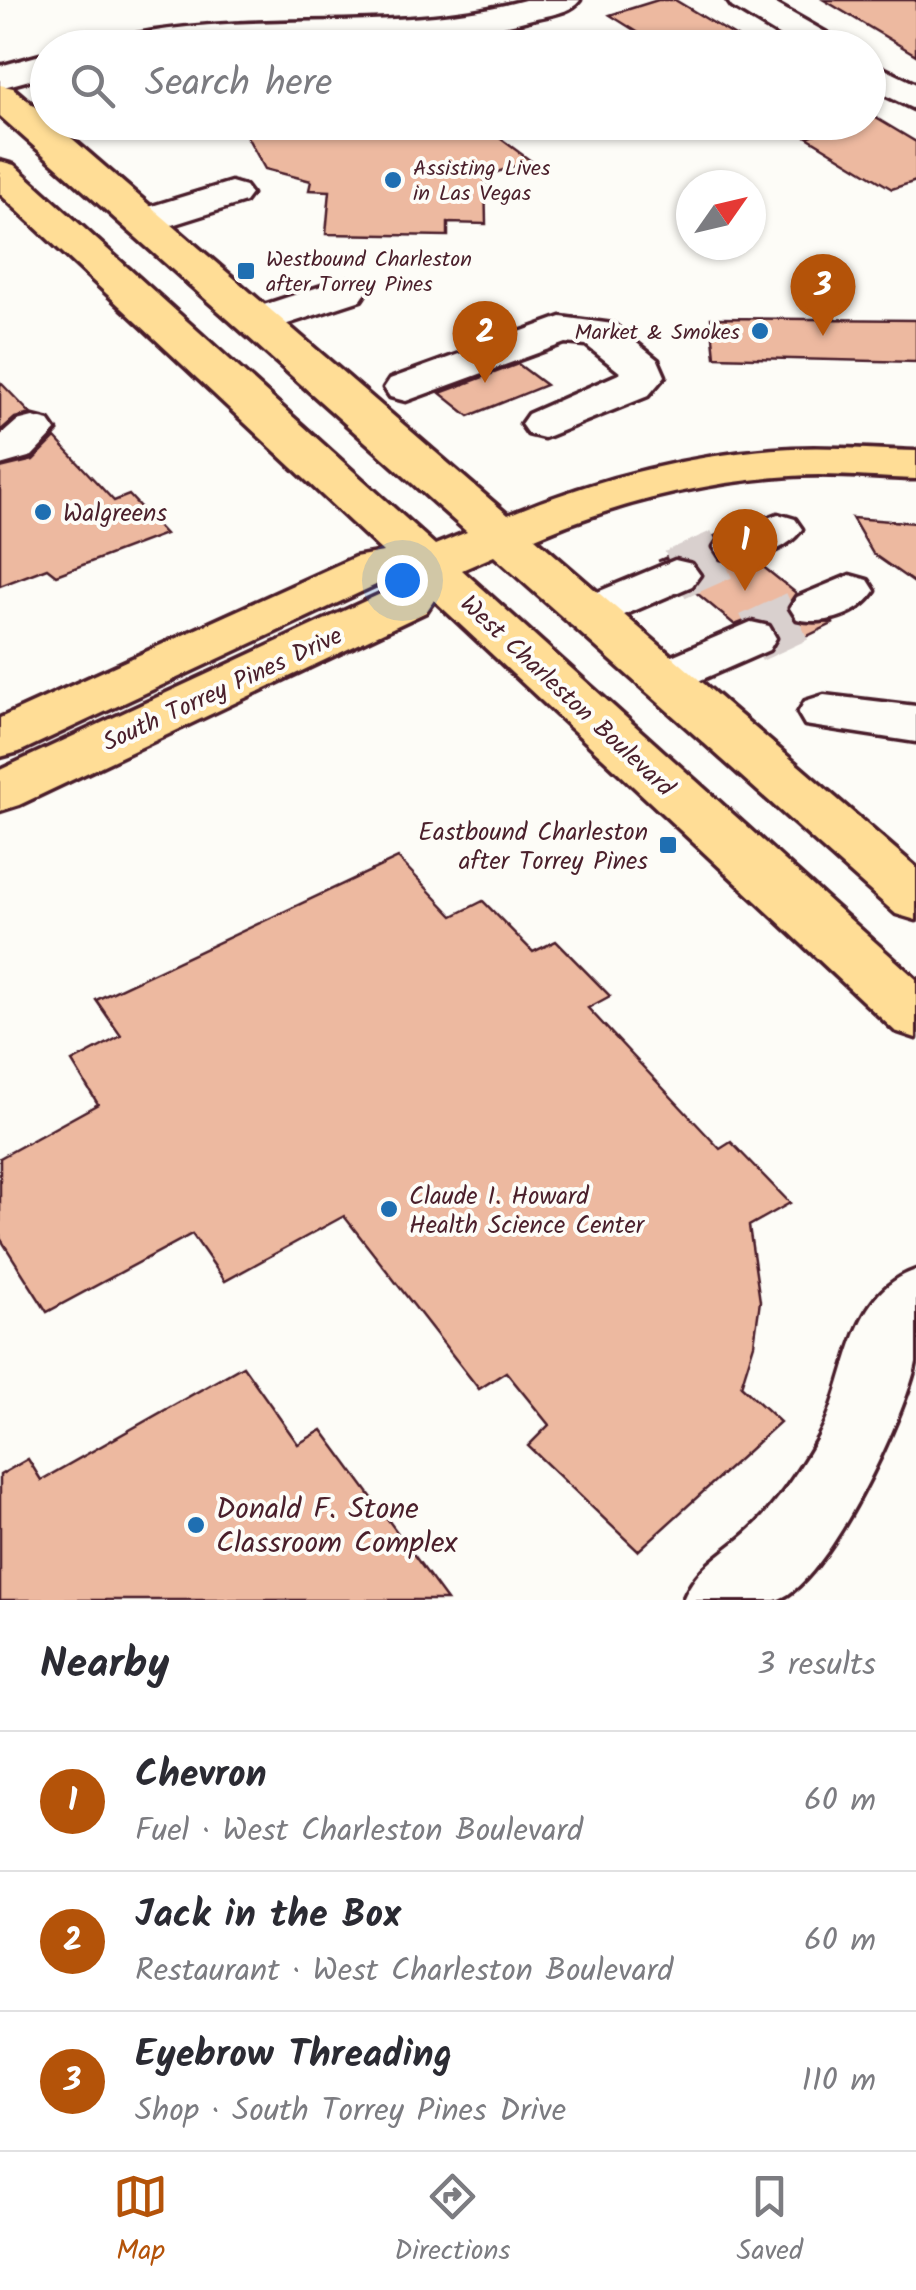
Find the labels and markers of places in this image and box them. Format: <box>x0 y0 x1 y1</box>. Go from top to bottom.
place label: Assisting Lives in Las Vegas <box>413 152 551 212</box>
marker: Assisting Lives in Las Vegas <box>382 169 404 191</box>
place label: Westbound Charleston after Torrey Pines <box>266 243 472 303</box>
pin: 3 <box>790 254 856 336</box>
marker: Westbound Charleston after Torrey Pines <box>235 260 257 282</box>
pin: 2 <box>452 300 518 383</box>
place label: Market & Smokes <box>574 316 741 351</box>
marker: Market & Smokes <box>749 320 771 342</box>
place label: Walgreens <box>63 494 167 534</box>
marker: Walgreens <box>32 501 54 523</box>
pin: 1 <box>712 508 778 591</box>
place label: Eastbound Charleston after Torrey Pines <box>418 813 648 882</box>
marker: Eastbound Charleston after Torrey Pines <box>657 834 679 856</box>
place label: Claude I. Howard Health Science Center <box>409 1177 646 1246</box>
marker: Claude I. Howard Health Science Center <box>378 1198 400 1220</box>
place label: Donald F. Stone Classroom Complex <box>216 1486 459 1568</box>
marker: Donald F. Stone Classroom Complex <box>185 1514 207 1536</box>

